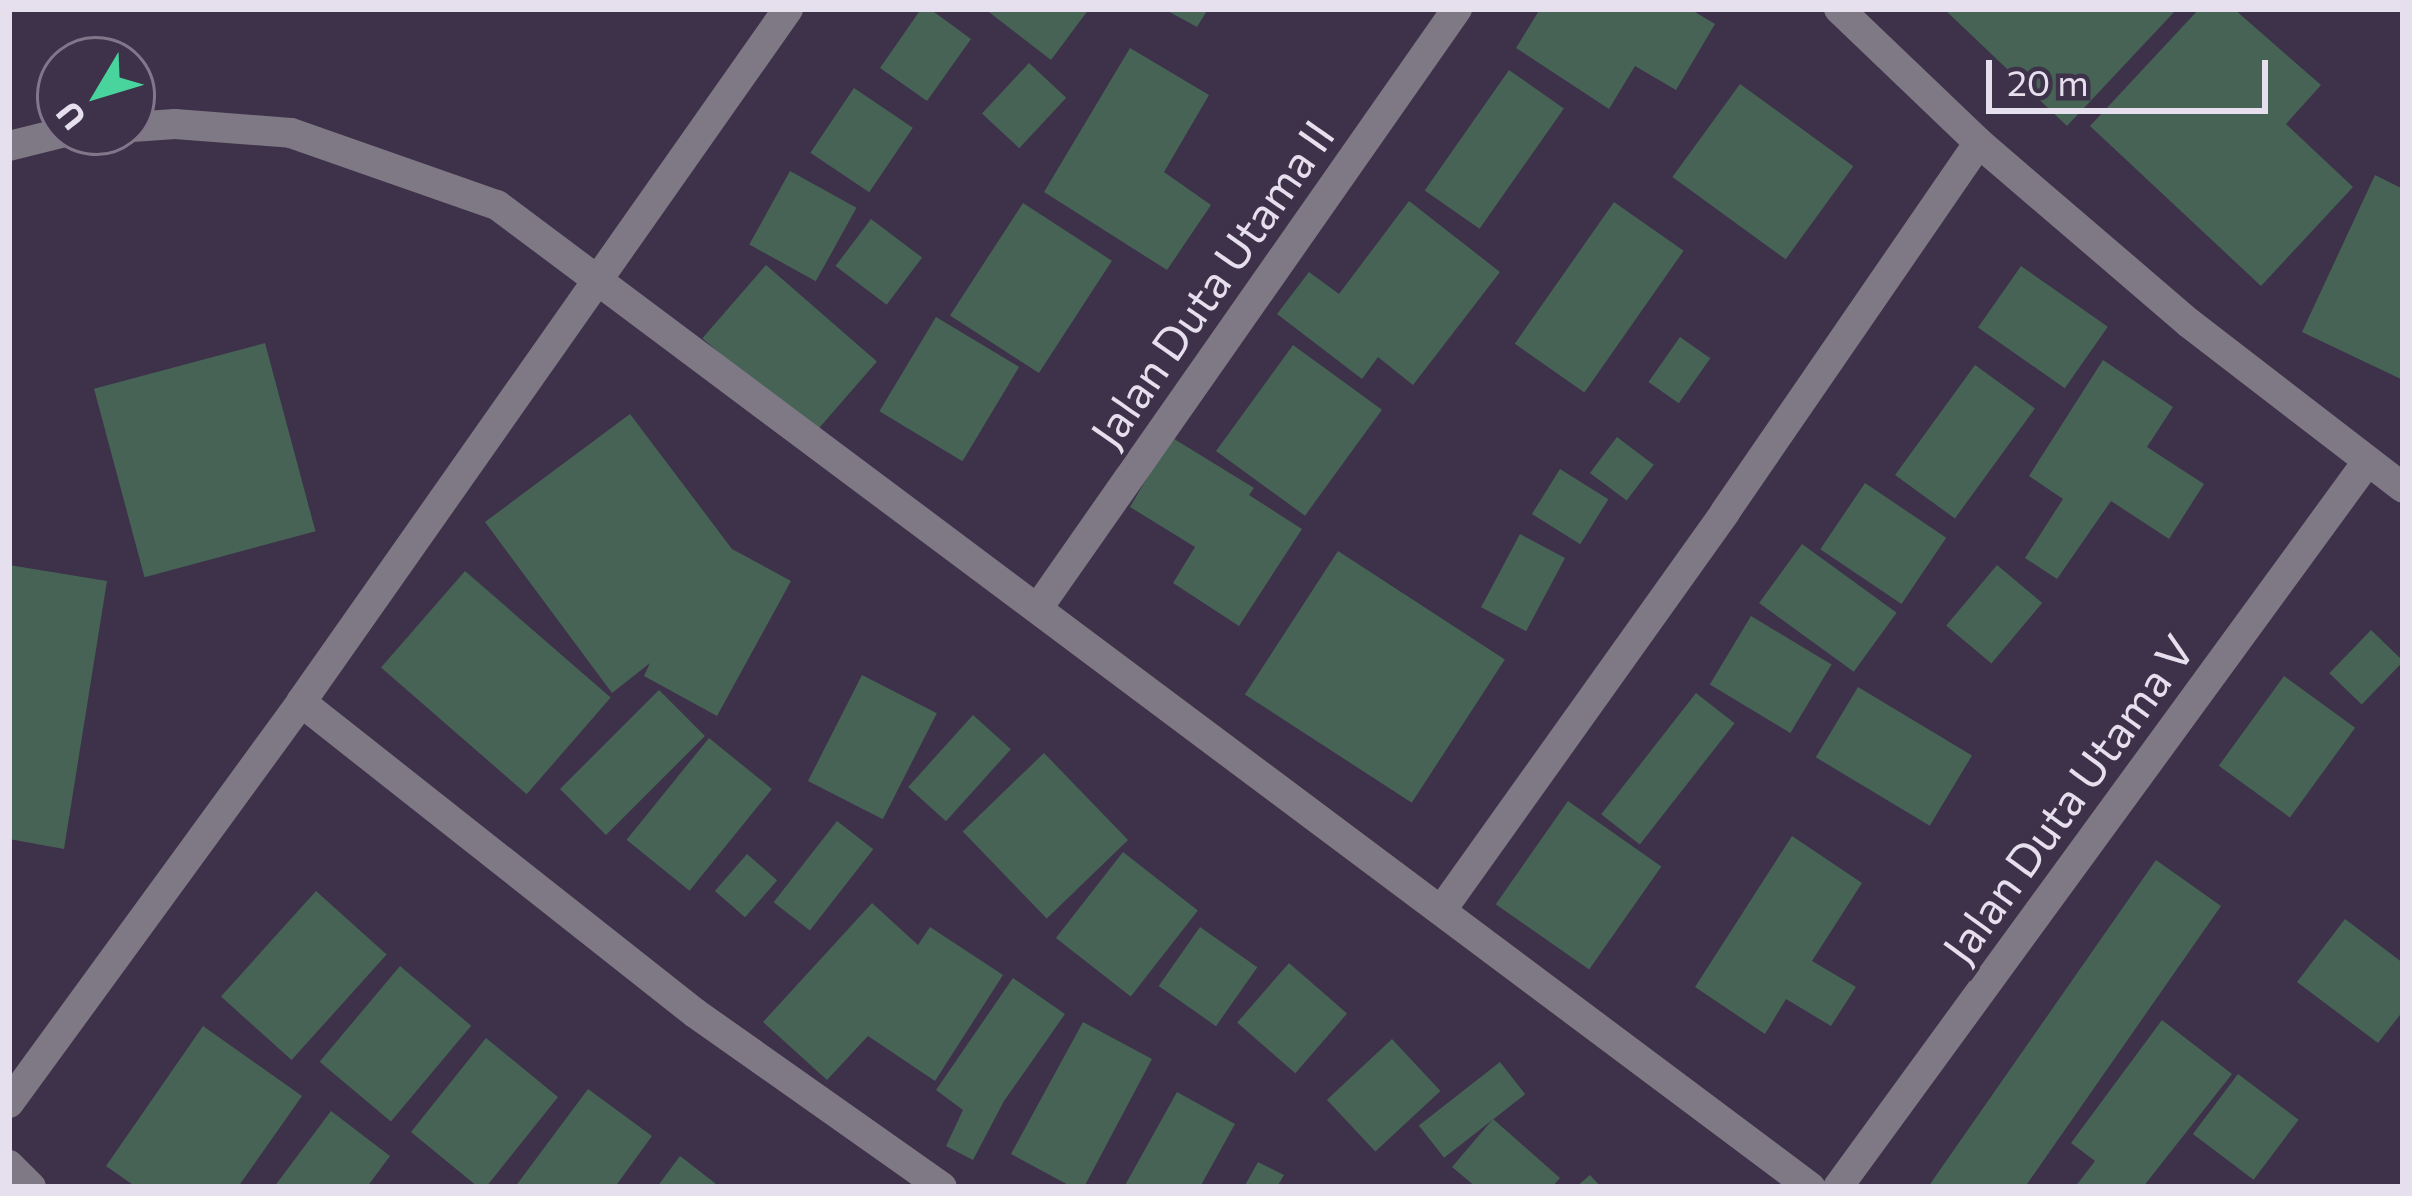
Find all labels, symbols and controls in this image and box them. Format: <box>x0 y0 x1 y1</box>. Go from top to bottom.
north arrow <box>36 36 156 156</box>
scale bar <box>1992 36 2274 110</box>
text: 20 m <box>2007 59 2089 103</box>
text: U <box>46 95 93 139</box>
street label: Jalan Duta Utama II <box>1078 109 1344 457</box>
street label: Jalan Duta Utama V <box>1930 624 2204 972</box>

